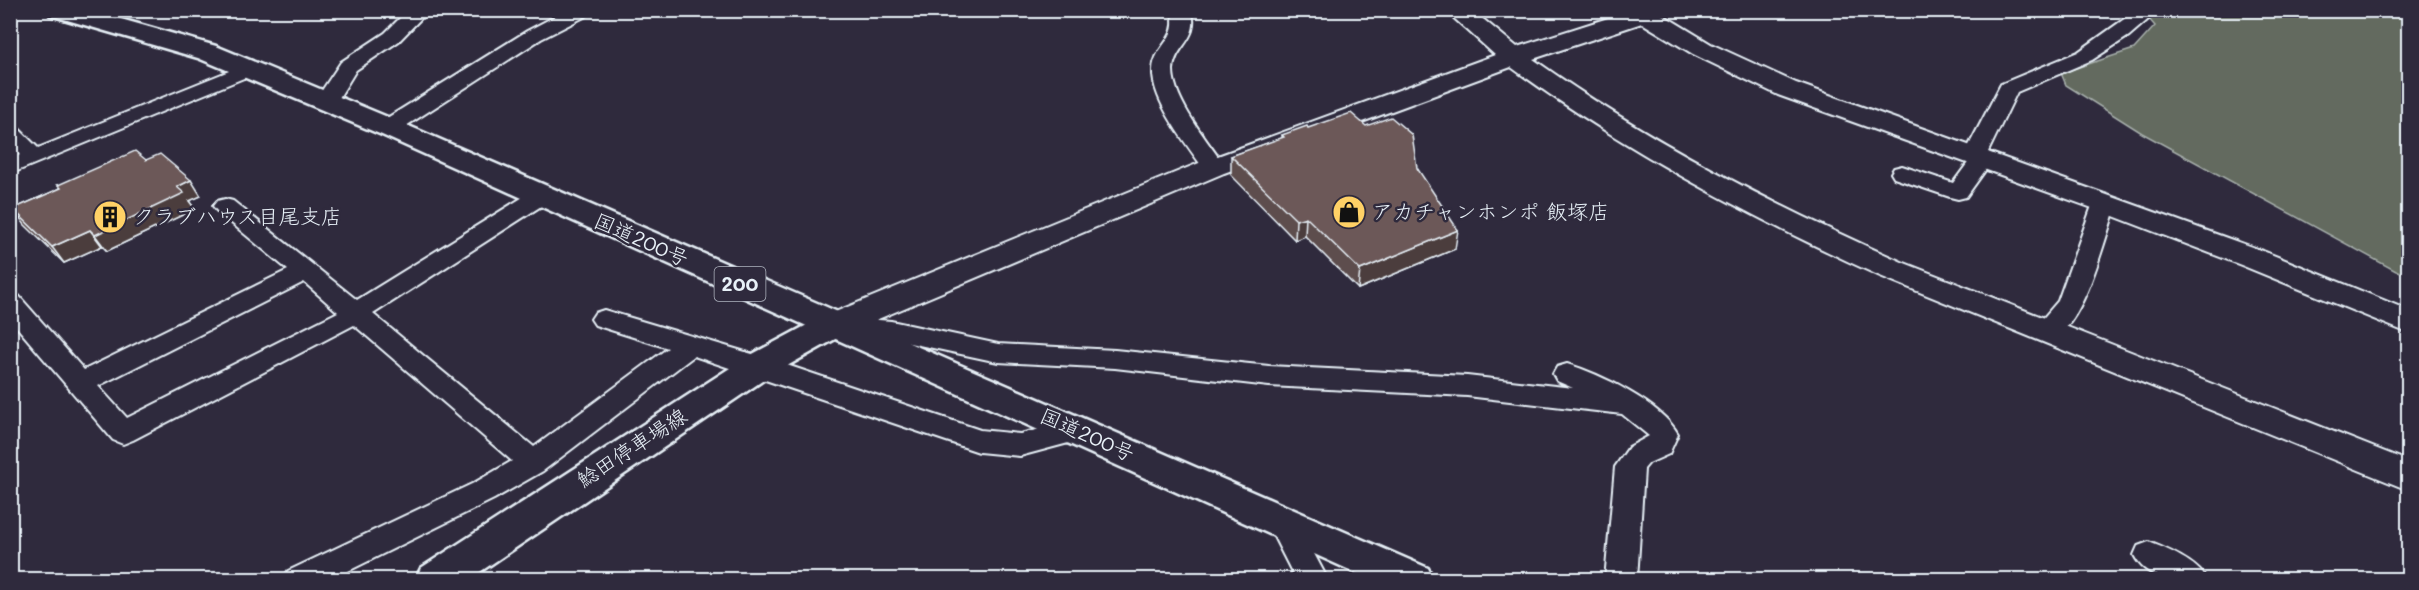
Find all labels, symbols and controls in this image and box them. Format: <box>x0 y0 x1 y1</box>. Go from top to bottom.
shop icon: アカチャンホンポ 飯塚店 <box>1331 194 1367 230</box>
place label: アカチャンホンポ 飯塚店 <box>1372 197 1609 224</box>
building icon: クラブハウス目尾支店 <box>92 199 128 235</box>
place label: クラブハウス目尾支店 <box>133 202 342 229</box>
street label: 国道200号 <box>590 206 693 271</box>
road number: 200 <box>714 267 766 301</box>
street label: 鯰田停車場線 <box>571 401 691 492</box>
street label: 国道200号 <box>1036 401 1139 466</box>

